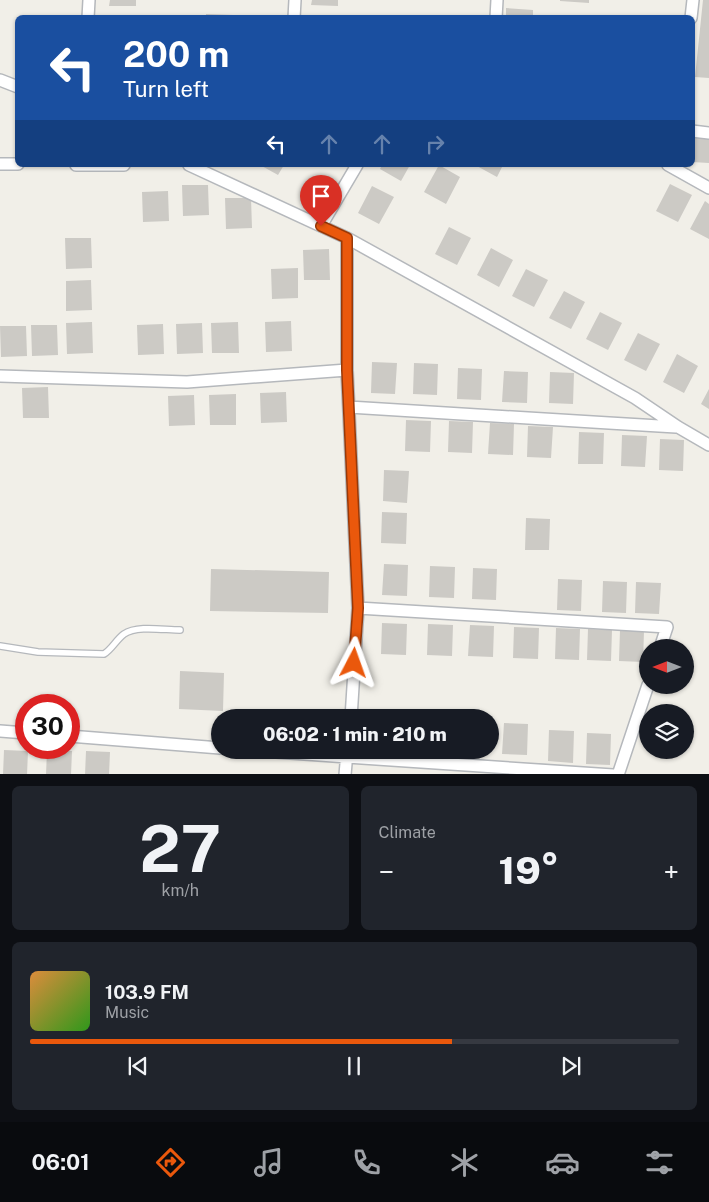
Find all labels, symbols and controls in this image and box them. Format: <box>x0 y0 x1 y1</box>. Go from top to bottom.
text: 200 m <box>123 34 229 75</box>
icon: left <box>40 35 105 100</box>
text: Turn left <box>123 76 209 102</box>
icon: left <box>262 130 290 158</box>
icon: ahead <box>315 130 343 158</box>
icon: ahead <box>368 130 396 158</box>
icon: right <box>421 130 449 158</box>
pin <box>300 175 342 226</box>
icon: arrive <box>307 182 335 210</box>
position arrow <box>327 636 379 688</box>
north arrow <box>639 639 694 694</box>
map controls <box>639 639 694 759</box>
speed limit sign: 30 <box>15 694 80 759</box>
button: layers <box>639 704 694 759</box>
text: 06:02 · 1 min · 210 m <box>263 723 447 745</box>
text: 27 <box>139 810 221 887</box>
text: Climate <box>379 823 436 842</box>
text: 19° <box>499 848 559 893</box>
text: − <box>379 855 394 888</box>
text: + <box>663 855 679 888</box>
text: km/h <box>161 881 199 900</box>
text: 103.9 FM <box>105 981 189 1003</box>
text: Music <box>105 1003 149 1022</box>
icon: previous <box>124 1052 152 1080</box>
icon: pause <box>340 1052 368 1080</box>
icon: next <box>557 1052 585 1080</box>
icon: directions <box>153 1145 188 1180</box>
icon: music <box>251 1145 286 1180</box>
icon: phone <box>349 1145 384 1180</box>
icon: climate <box>447 1145 482 1180</box>
icon: car <box>545 1145 580 1180</box>
icon: filters <box>642 1145 677 1180</box>
text: 06:01 <box>31 1149 90 1175</box>

